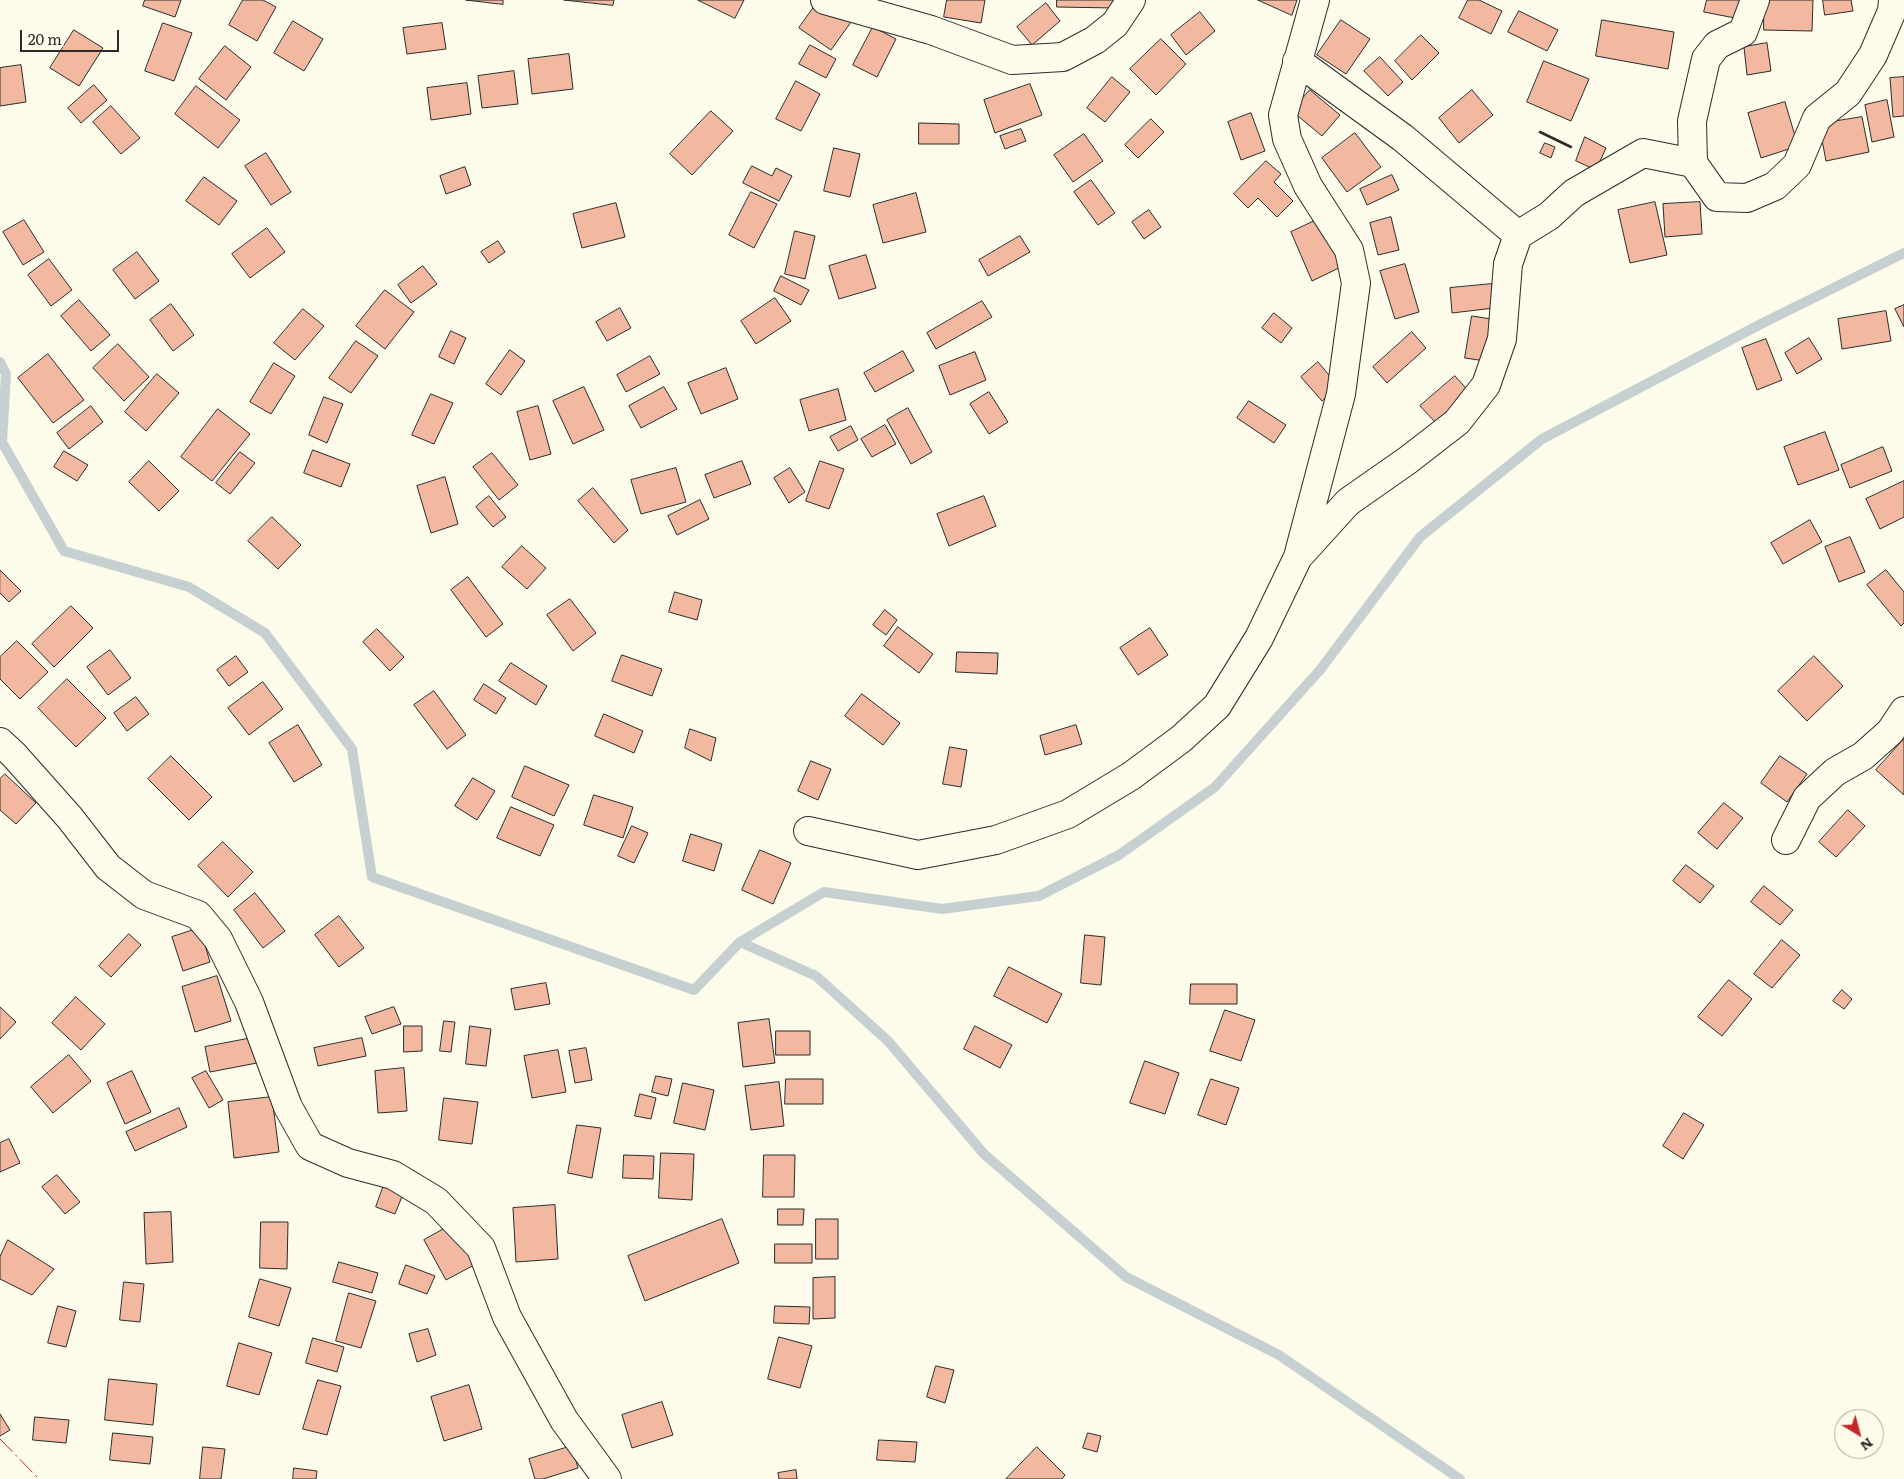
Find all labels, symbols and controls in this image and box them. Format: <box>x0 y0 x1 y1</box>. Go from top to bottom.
scale bar <box>22 20 121 52</box>
text: 20 m <box>28 27 62 50</box>
north arrow <box>1834 1409 1884 1459</box>
text: N <box>1857 1434 1878 1457</box>

